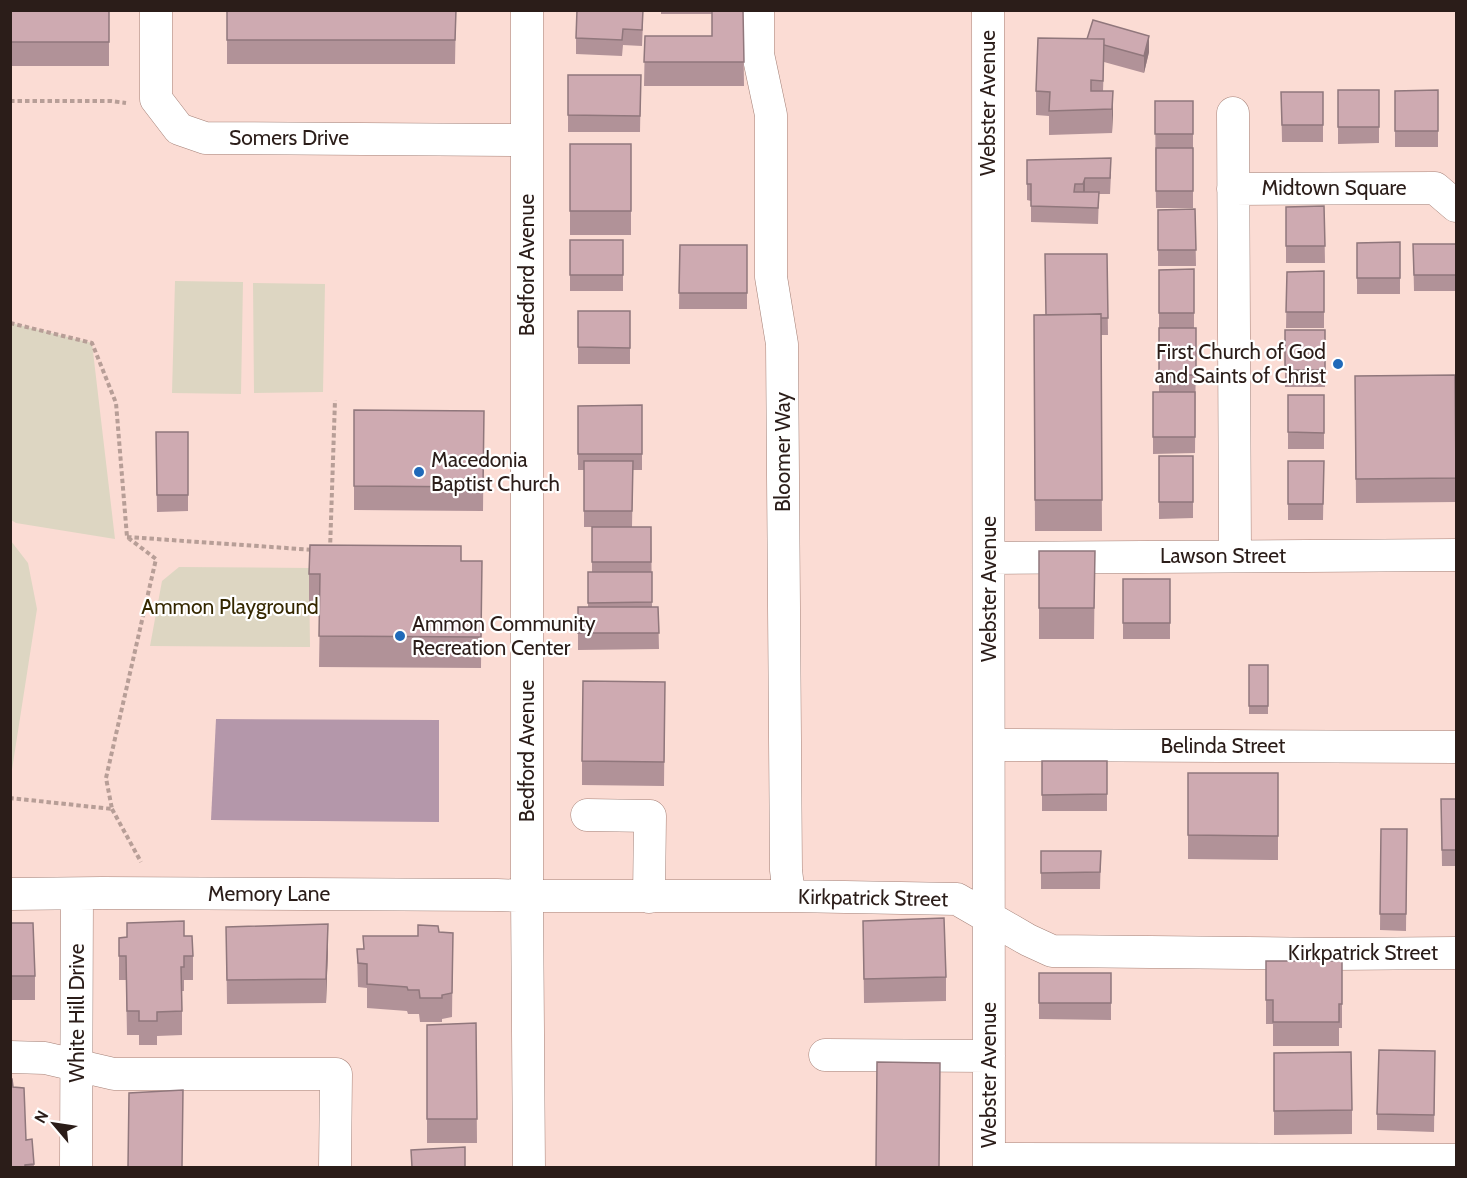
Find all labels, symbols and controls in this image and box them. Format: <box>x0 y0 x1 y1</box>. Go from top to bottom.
street label: Webster Avenue <box>975 30 1000 176</box>
street label: Somers Drive <box>229 125 349 150</box>
street label: Midtown Square <box>1261 175 1407 200</box>
street label: Bedford Avenue <box>514 193 539 336</box>
place label: First Church of God and Saints of Christ <box>1155 339 1326 388</box>
marker: First Church of God and Saints of Christ <box>1331 357 1345 371</box>
street label: Bloomer Way <box>770 392 795 512</box>
place label: Macedonia Baptist Church <box>431 447 560 496</box>
marker: Macedonia Baptist Church <box>412 465 426 479</box>
street label: Webster Avenue <box>976 516 1001 662</box>
street label: Lawson Street <box>1160 543 1286 568</box>
park label: Ammon Playground <box>141 594 319 619</box>
place label: Ammon Community Recreation Center <box>412 611 596 660</box>
marker: Ammon Community Recreation Center <box>393 629 407 643</box>
street label: Bedford Avenue <box>514 679 539 822</box>
street label: Belinda Street <box>1161 733 1285 758</box>
street label: Memory Lane <box>208 881 331 906</box>
street label: Kirkpatrick Street <box>798 884 948 911</box>
street label: Kirkpatrick Street <box>1288 940 1438 965</box>
street label: White Hill Drive <box>64 943 89 1083</box>
street label: Webster Avenue <box>976 1002 1001 1148</box>
north arrow <box>24 1094 84 1154</box>
text: N <box>30 1107 52 1127</box>

